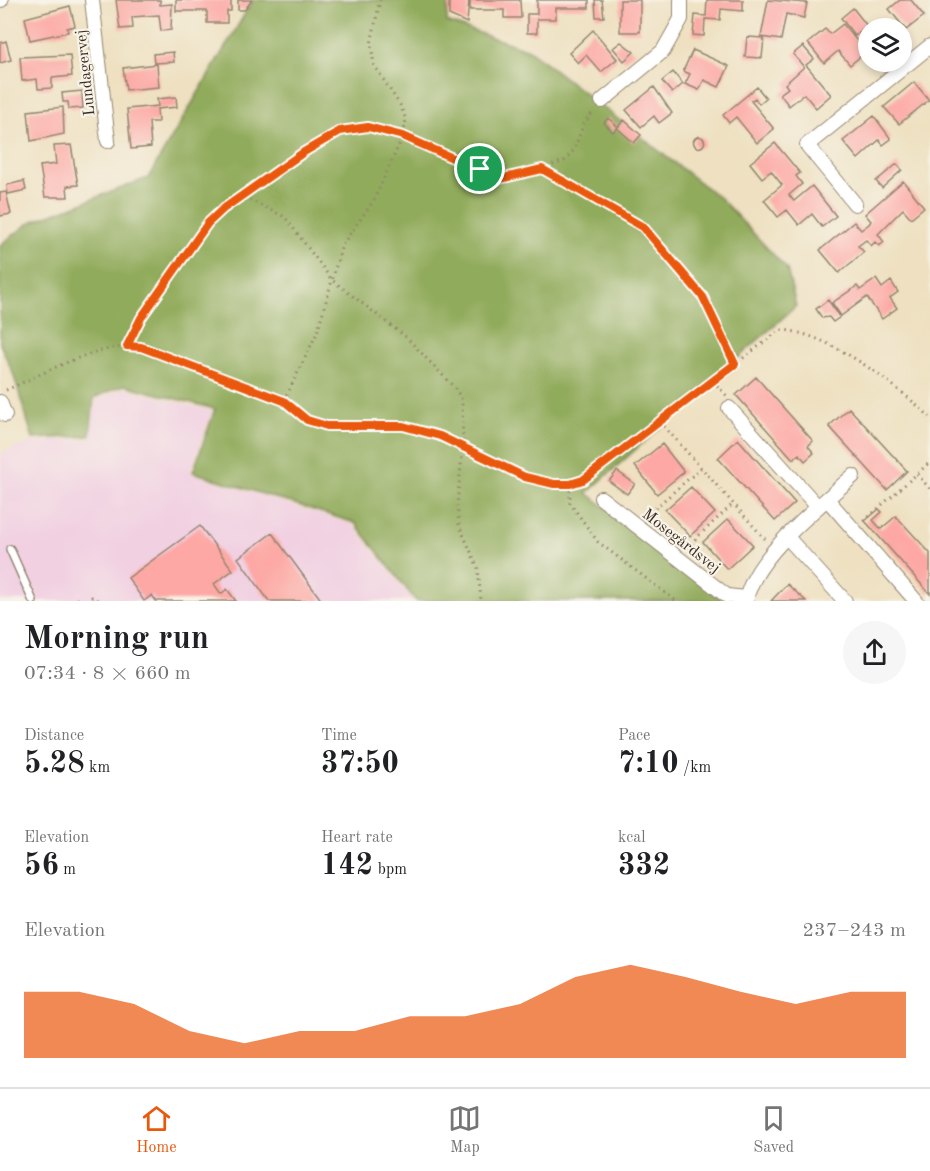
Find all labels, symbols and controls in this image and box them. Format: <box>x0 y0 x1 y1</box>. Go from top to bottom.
map controls <box>858 18 912 72</box>
button: layers <box>858 18 912 72</box>
street label: Lundagervej <box>73 29 98 117</box>
pin <box>454 143 505 194</box>
icon: arrive <box>463 152 496 185</box>
street label: Mosegårdsvej <box>639 506 723 577</box>
button: share <box>843 621 906 684</box>
text: Morning run <box>24 623 209 656</box>
text: 07:34 · 8 × 660 m <box>24 664 191 684</box>
text: Distance <box>24 728 84 744</box>
text: Time <box>321 728 357 744</box>
text: Pace <box>618 728 650 744</box>
text: 5.28 <box>24 749 85 779</box>
text: 37:50 <box>321 749 399 779</box>
text: 7:10 <box>618 749 679 779</box>
text: km <box>85 760 110 776</box>
text: /km <box>679 760 711 776</box>
text: Elevation <box>24 830 89 846</box>
text: Heart rate <box>321 830 393 846</box>
text: kcal <box>618 830 646 846</box>
text: 56 <box>24 851 59 881</box>
text: 142 <box>321 851 373 881</box>
text: 332 <box>618 851 670 881</box>
text: m <box>59 862 76 878</box>
text: bpm <box>373 862 407 878</box>
text: Elevation <box>24 921 105 941</box>
text: 237–243 m <box>803 921 906 941</box>
tab: Home <box>136 1102 177 1158</box>
tab: Map <box>448 1102 481 1158</box>
tab: Saved <box>753 1102 794 1158</box>

